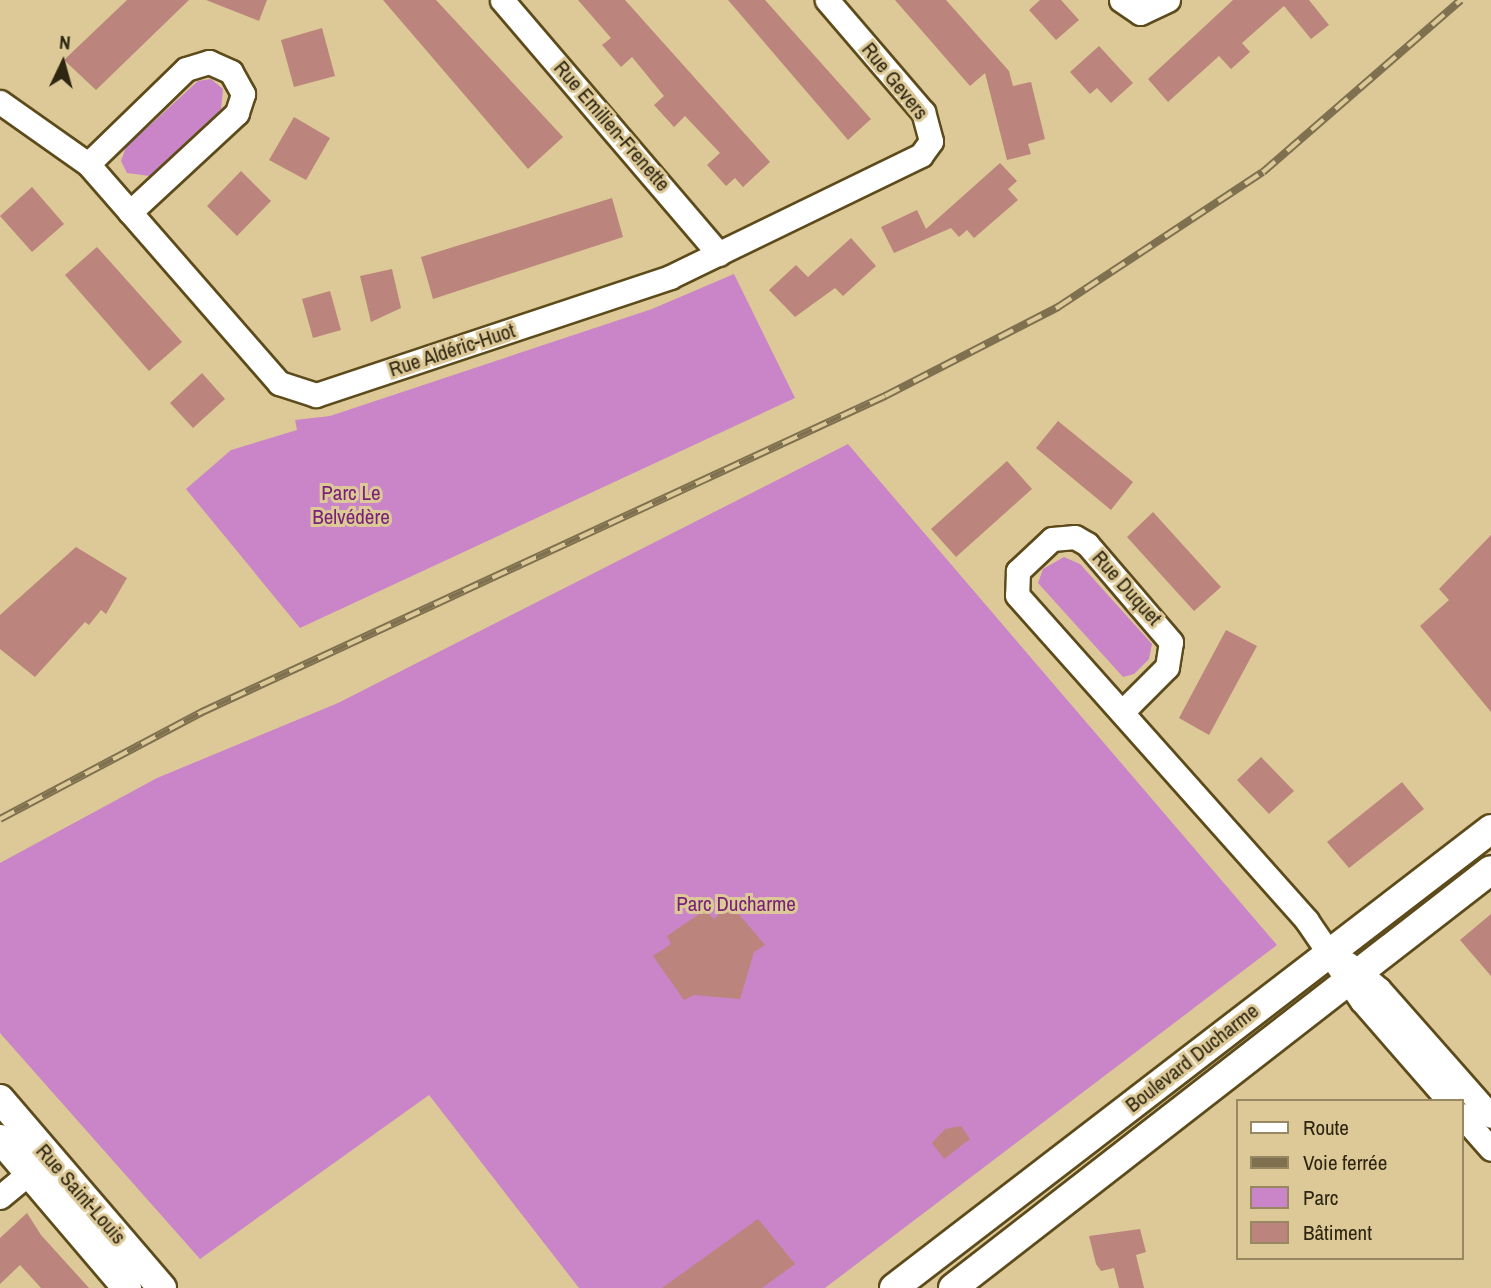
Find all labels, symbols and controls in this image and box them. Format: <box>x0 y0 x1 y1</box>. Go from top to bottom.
north arrow <box>28 28 98 98</box>
text: N <box>58 29 72 56</box>
street label: Rue Gevers <box>856 37 934 125</box>
street label: Rue Emilien-Frenette <box>548 56 676 196</box>
street label: Rue Aldéric-Huot <box>385 318 519 382</box>
park label: Parc Le Belvédère <box>312 480 390 530</box>
street label: Rue Duquet <box>1087 545 1167 631</box>
park label: Parc Ducharme <box>676 891 796 917</box>
street label: Boulevard Ducharme <box>1121 998 1263 1118</box>
legend <box>1236 1099 1463 1260</box>
text: Route <box>1303 1113 1349 1142</box>
street label: Rue Saint-Louis <box>31 1139 131 1249</box>
text: Voie ferrée <box>1303 1148 1387 1177</box>
text: Parc <box>1303 1183 1338 1212</box>
text: Bâtiment <box>1303 1218 1372 1247</box>

